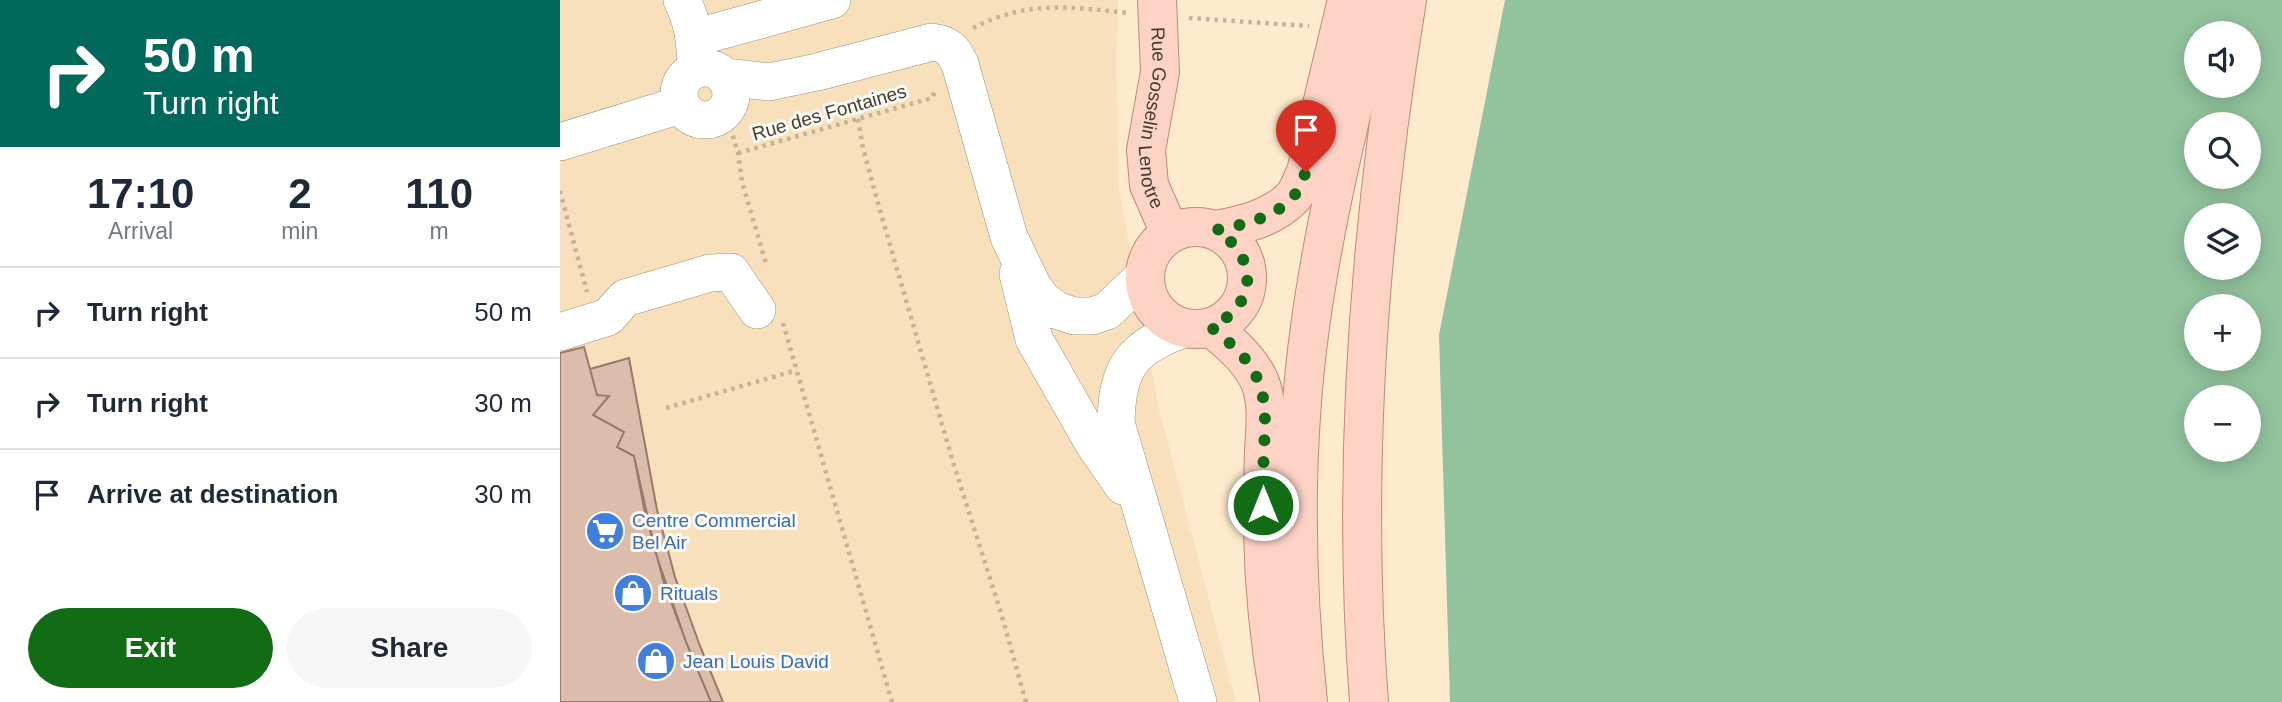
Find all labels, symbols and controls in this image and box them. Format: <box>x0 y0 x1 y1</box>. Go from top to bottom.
map controls <box>2184 21 2261 462</box>
button: sound <box>2184 21 2261 98</box>
street label: Rue Gosselin Lenotre <box>1135 27 1171 212</box>
icon: right <box>28 28 119 119</box>
text: 50 m <box>143 28 255 82</box>
street label: Rue des Fontaines <box>750 80 909 145</box>
text: Turn right <box>143 85 279 121</box>
pin <box>1276 100 1336 172</box>
icon: arrive <box>1287 111 1325 149</box>
button: search <box>2184 112 2261 189</box>
text: 17:10 <box>87 170 194 217</box>
text: 2 <box>288 170 312 217</box>
text: 110 <box>405 170 473 217</box>
button: layers <box>2184 203 2261 280</box>
text: Arrival <box>108 218 173 244</box>
text: min <box>281 218 318 244</box>
text: m <box>430 218 449 244</box>
icon: right <box>28 294 66 332</box>
button: + <box>2184 294 2261 371</box>
text: Turn right <box>87 297 208 327</box>
text: 50 m <box>474 297 532 327</box>
icon: right <box>28 385 66 423</box>
button: − <box>2184 385 2261 462</box>
text: Turn right <box>87 388 208 418</box>
text: 30 m <box>474 388 532 418</box>
position arrow <box>1226 468 1300 542</box>
icon: arrive <box>28 476 66 514</box>
text: Arrive at destination <box>87 479 338 509</box>
text: 30 m <box>474 479 532 509</box>
supermarket icon: Centre Commercial Bel Air <box>584 510 626 552</box>
place label: Centre Commercial Bel Air <box>632 510 796 553</box>
shop icon: Rituals <box>612 572 654 614</box>
place label: Rituals <box>660 583 718 604</box>
button: Exit <box>28 608 273 688</box>
button: Share <box>287 608 532 688</box>
shop icon: Jean Louis David <box>635 640 677 682</box>
place label: Jean Louis David <box>683 651 829 672</box>

